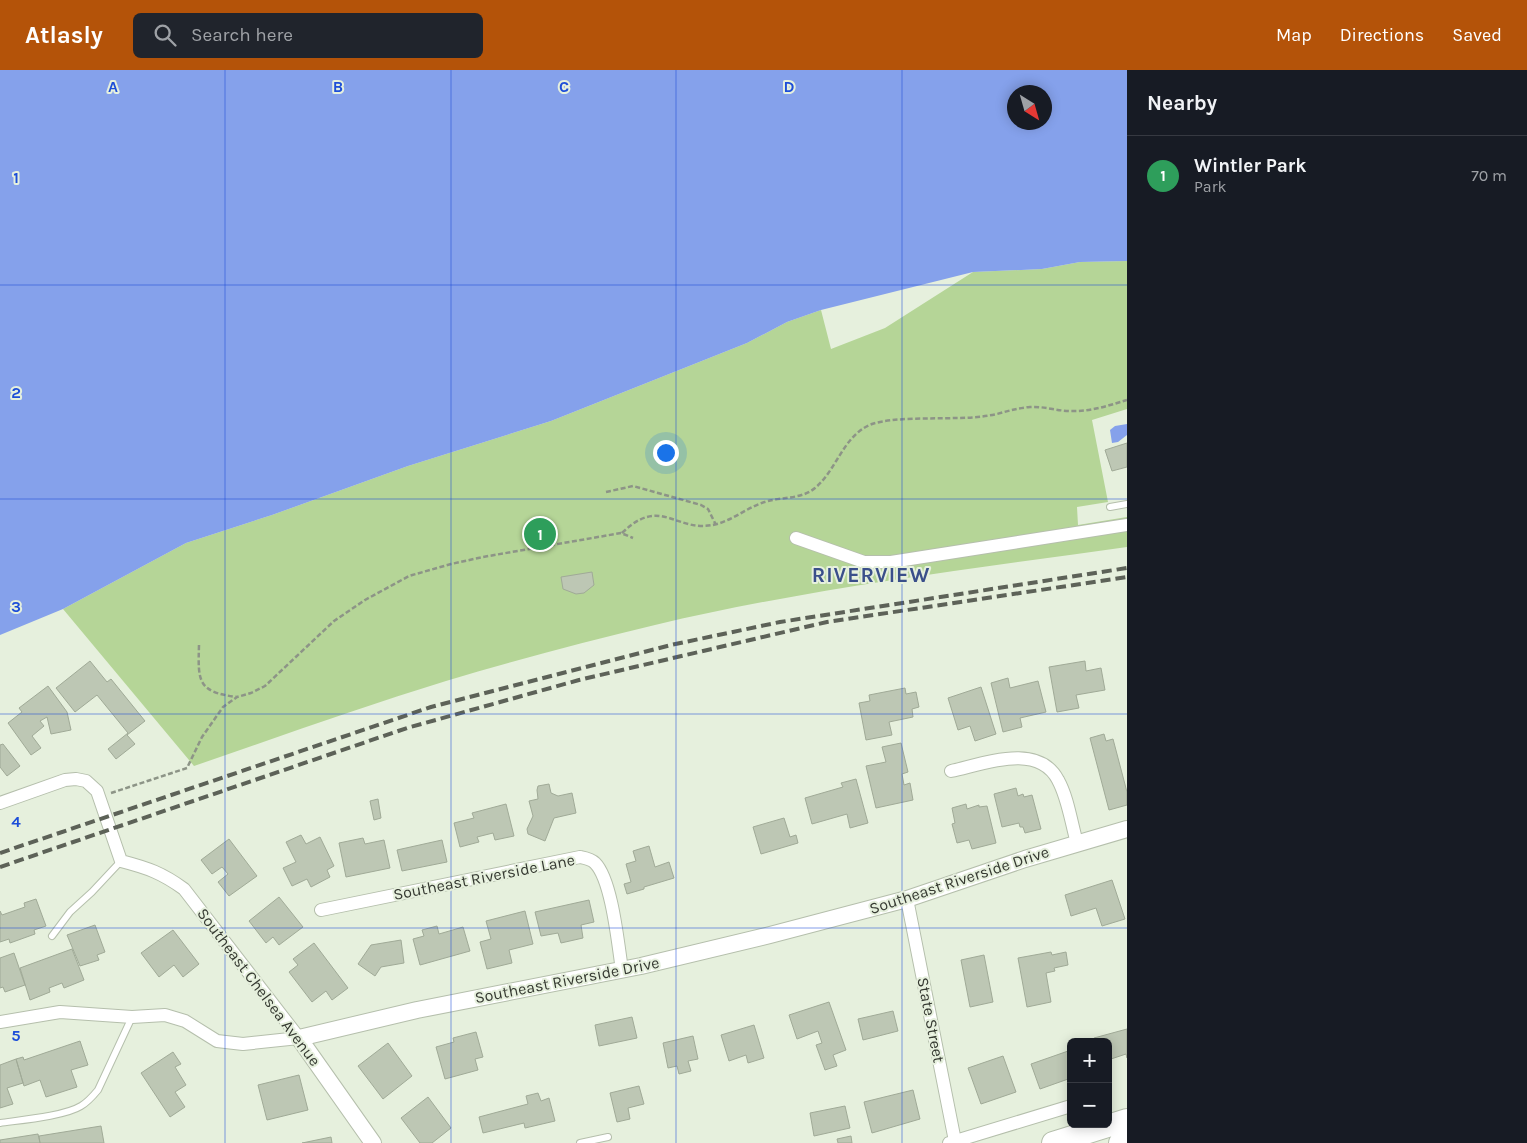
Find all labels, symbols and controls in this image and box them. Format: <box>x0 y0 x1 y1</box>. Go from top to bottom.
search box <box>133 13 483 58</box>
text: Atlasly <box>25 21 103 49</box>
icon: search <box>151 21 179 49</box>
text: Search here <box>191 24 293 46</box>
text: Map <box>1276 24 1312 46</box>
text: Directions <box>1340 24 1424 46</box>
text: Saved <box>1452 24 1502 46</box>
text: A <box>108 77 118 96</box>
text: B <box>333 77 343 96</box>
text: C <box>559 77 569 96</box>
text: D <box>784 77 795 96</box>
north arrow <box>1007 85 1052 130</box>
text: Nearby <box>1147 91 1217 115</box>
text: Wintler Park <box>1194 155 1307 177</box>
text: 1 <box>1160 166 1166 185</box>
text: 70 m <box>1471 166 1507 185</box>
text: 1 <box>13 168 19 187</box>
text: Park <box>1194 177 1226 196</box>
text: 2 <box>11 383 21 402</box>
your location <box>653 440 679 466</box>
pin: 1 <box>524 515 556 553</box>
district label: RIVERVIEW <box>812 563 930 587</box>
text: 3 <box>11 597 21 616</box>
text: 4 <box>11 812 21 831</box>
street label: Southeast Riverside Drive <box>867 842 1051 918</box>
street label: Southeast Riverside Lane <box>392 850 576 904</box>
street label: Southeast Chelsea Avenue <box>193 904 325 1070</box>
street label: Southeast Riverside Drive <box>473 953 661 1007</box>
street label: State Street <box>913 976 949 1064</box>
text: 5 <box>11 1026 21 1045</box>
map controls <box>1067 1038 1112 1128</box>
button: + <box>1067 1038 1112 1083</box>
button: − <box>1067 1083 1112 1128</box>

